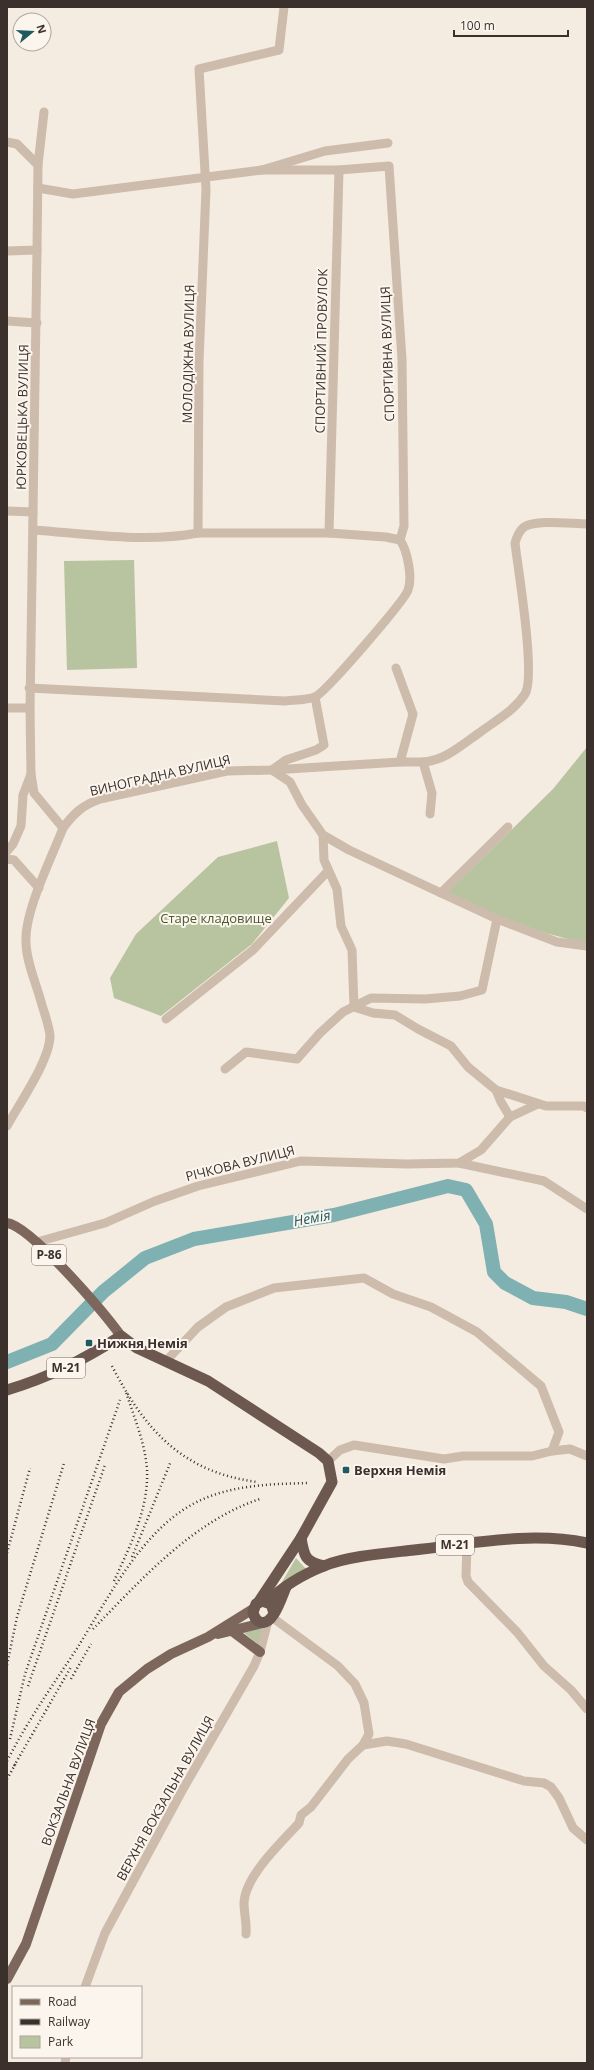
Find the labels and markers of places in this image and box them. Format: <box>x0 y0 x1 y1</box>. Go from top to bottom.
place label: Нижня Немія <box>97 1334 188 1352</box>
marker: Нижня Немія <box>84 1338 94 1348</box>
place label: Верхня Немія <box>354 1461 446 1479</box>
marker: Верхня Немія <box>341 1465 351 1475</box>

